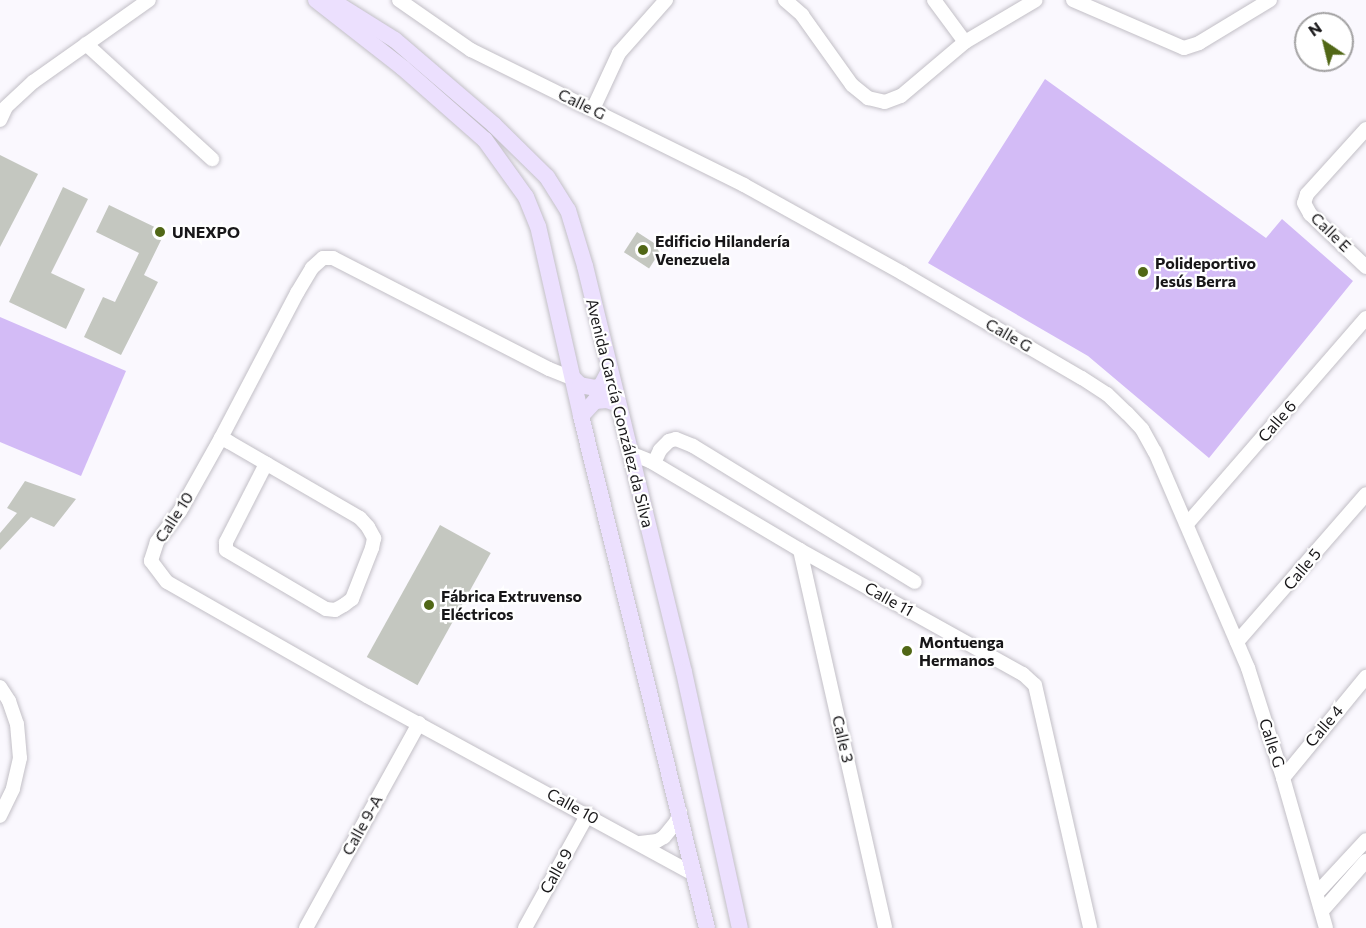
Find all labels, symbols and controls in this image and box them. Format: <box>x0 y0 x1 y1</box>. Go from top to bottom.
north arrow <box>1294 12 1354 72</box>
text: N <box>1304 17 1325 40</box>
street label: Calle G <box>555 84 609 124</box>
street label: Calle E <box>1307 208 1355 256</box>
place label: UNEXPO <box>172 222 240 242</box>
marker: UNEXPO <box>153 225 167 239</box>
place label: Edificio Hilandería Venezuela <box>655 231 790 269</box>
marker: Edificio Hilandería Venezuela <box>636 243 650 257</box>
place label: Polideportivo Jesús Berra <box>1155 253 1256 291</box>
marker: Polideportivo Jesús Berra <box>1136 265 1150 279</box>
street label: Avenida García González da Silva <box>582 297 658 529</box>
street label: Calle G <box>982 314 1036 356</box>
street label: Calle 6 <box>1254 396 1300 446</box>
street label: Calle 10 <box>151 488 197 546</box>
street label: Calle 5 <box>1279 544 1325 594</box>
street label: Calle 11 <box>861 578 917 620</box>
place label: Fábrica Extruvenso Eléctricos <box>441 586 582 624</box>
marker: Fábrica Extruvenso Eléctricos <box>422 598 436 612</box>
place label: Montuenga Hermanos <box>919 632 1004 670</box>
marker: Montuenga Hermanos <box>900 644 914 658</box>
street label: Calle 4 <box>1301 701 1347 751</box>
street label: Calle 3 <box>828 713 858 765</box>
street label: Calle G <box>1255 716 1289 770</box>
street label: Calle 10 <box>544 784 602 828</box>
street label: Calle 9-A <box>338 791 386 859</box>
street label: Calle 9 <box>536 845 576 897</box>

